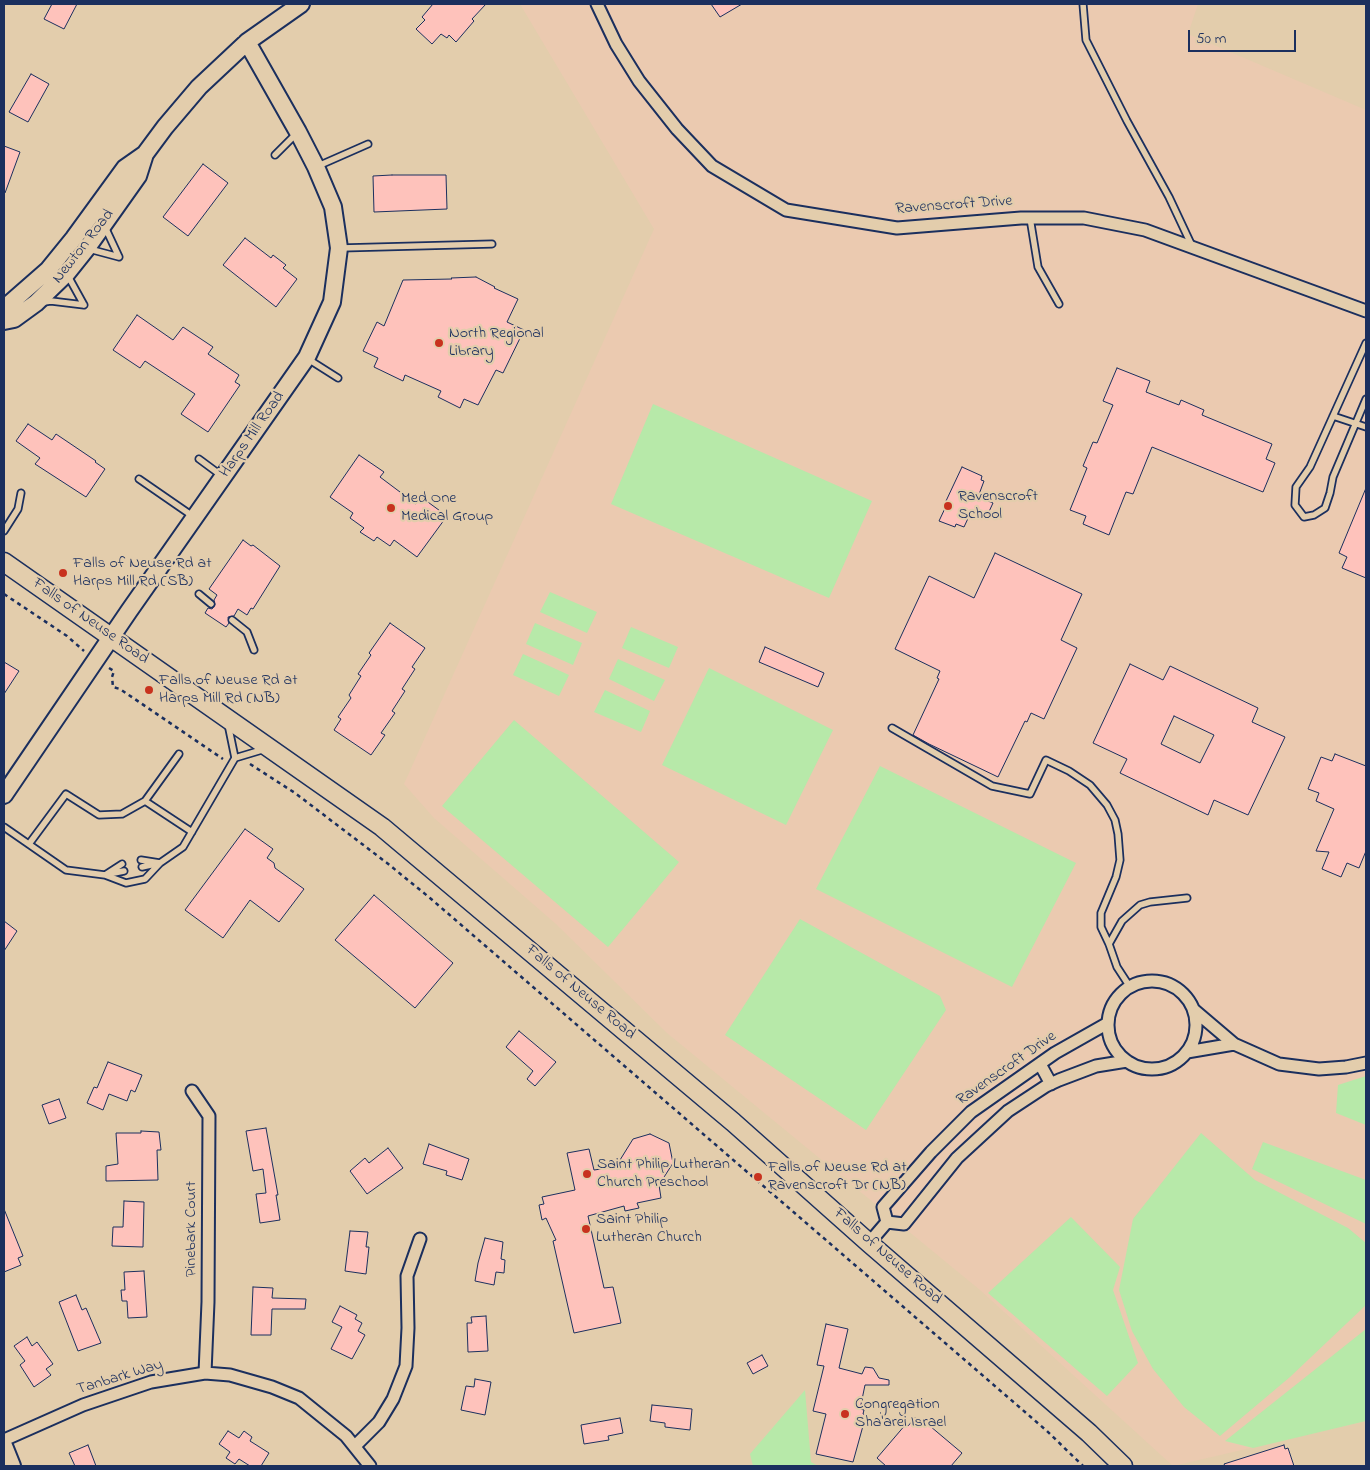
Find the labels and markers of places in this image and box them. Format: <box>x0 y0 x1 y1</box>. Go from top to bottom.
place label: North Regional Library <box>449 324 544 362</box>
marker: North Regional Library <box>433 337 445 349</box>
place label: Ravenscroft School <box>958 487 1038 525</box>
place label: Med One Medical Group <box>401 489 493 527</box>
marker: Ravenscroft School <box>942 500 954 512</box>
marker: Med One Medical Group <box>385 502 397 514</box>
place label: Falls of Neuse Rd at Harps Mill Rd (SB) <box>73 554 212 592</box>
marker: Falls of Neuse Rd at Harps Mill Rd (SB) <box>57 567 69 579</box>
place label: Falls of Neuse Rd at Harps Mill Rd (NB) <box>159 671 298 709</box>
marker: Falls of Neuse Rd at Harps Mill Rd (NB) <box>143 684 155 696</box>
place label: Saint Philip Lutheran Church Preschool <box>597 1155 730 1193</box>
place label: Falls of Neuse Rd at Ravenscroft Dr (NB) <box>768 1158 907 1196</box>
marker: Saint Philip Lutheran Church Preschool <box>581 1168 593 1180</box>
marker: Falls of Neuse Rd at Ravenscroft Dr (NB) <box>752 1171 764 1183</box>
place label: Saint Philip Lutheran Church <box>596 1210 702 1248</box>
marker: Saint Philip Lutheran Church <box>580 1223 592 1235</box>
place label: Congregation Sha'arei Israel <box>855 1395 946 1433</box>
marker: Congregation Sha'arei Israel <box>839 1408 851 1420</box>

